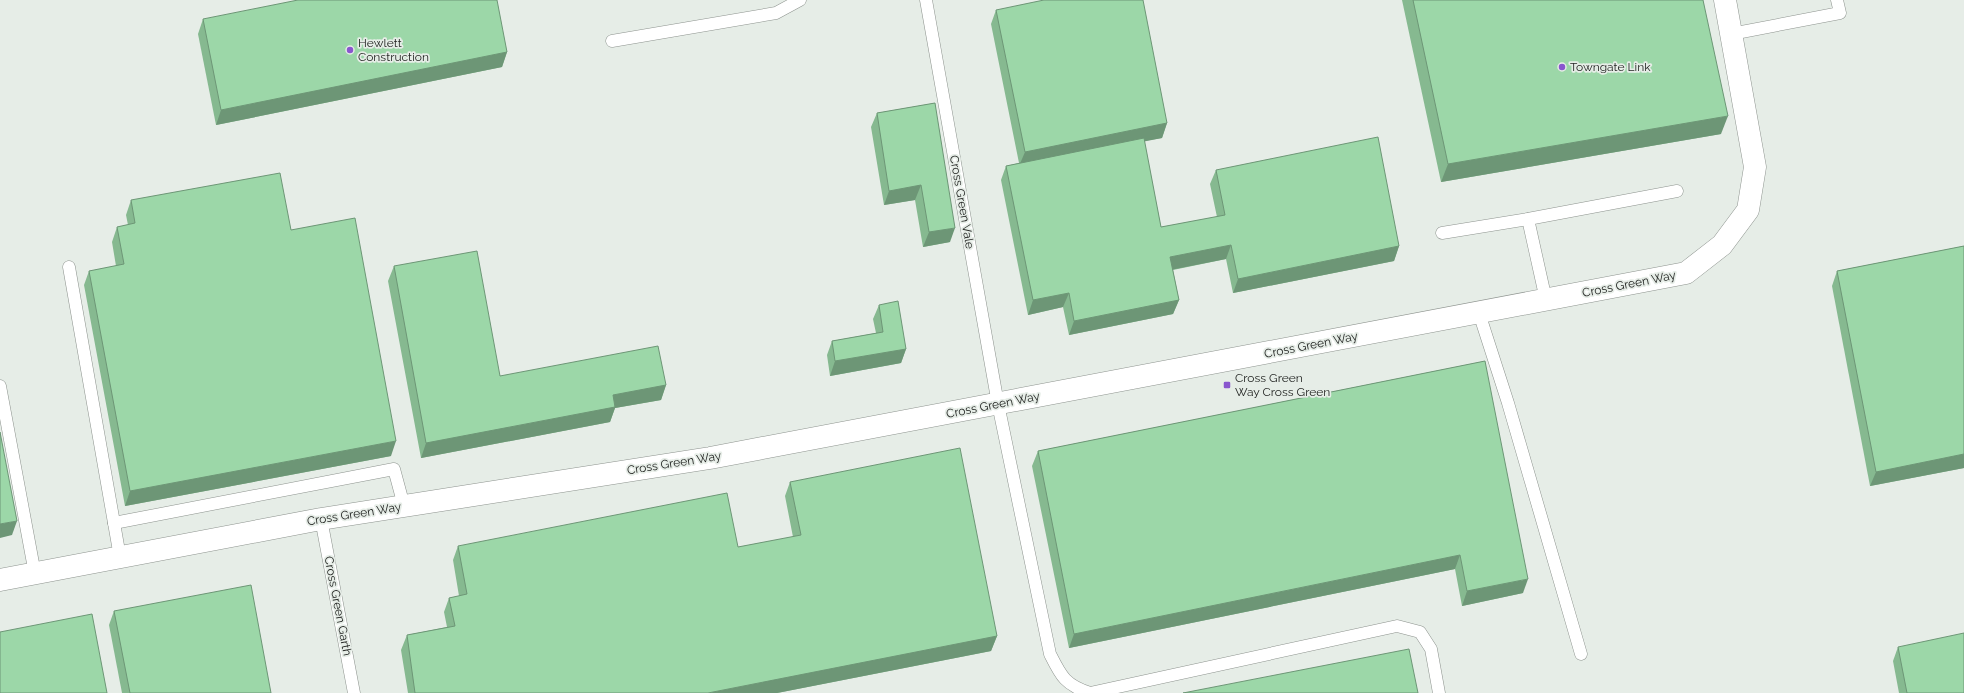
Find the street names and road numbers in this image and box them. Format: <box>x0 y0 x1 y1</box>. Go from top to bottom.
street label: Cross Green Vale <box>947 154 977 250</box>
street label: Cross Green Way <box>1581 268 1678 300</box>
street label: Cross Green Way <box>1263 329 1360 361</box>
street label: Cross Green Way <box>945 389 1042 421</box>
street label: Cross Green Way <box>626 449 723 477</box>
street label: Cross Green Way <box>306 500 403 528</box>
street label: Cross Green Garth <box>321 555 355 657</box>

